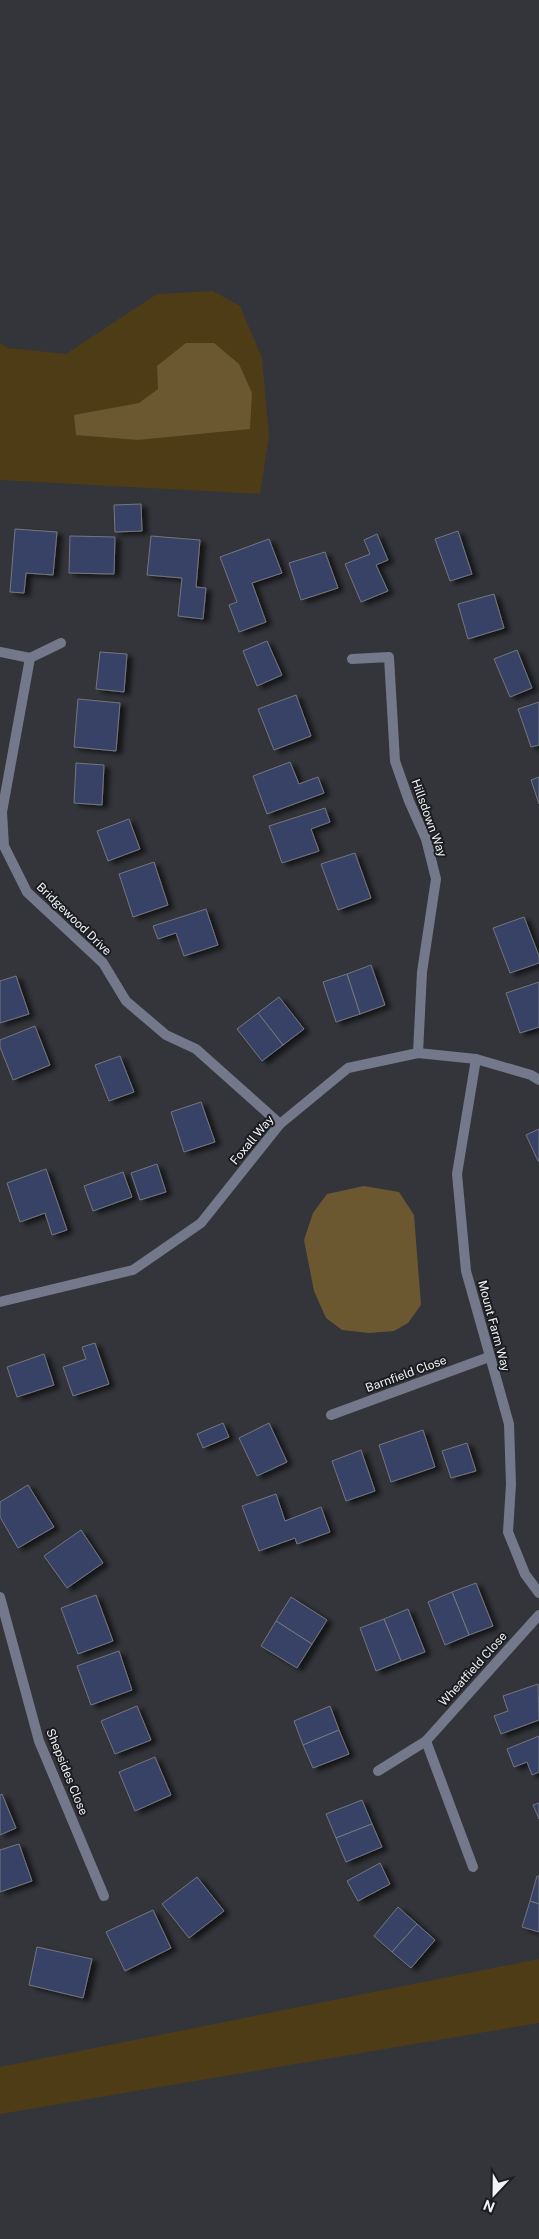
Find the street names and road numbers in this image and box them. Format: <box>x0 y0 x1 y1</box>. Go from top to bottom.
street label: Hillsdown Way <box>408 777 450 859</box>
street label: Bridgewood Drive <box>34 880 114 958</box>
street label: Foxall Way <box>227 1112 277 1167</box>
street label: Mount Farm Way <box>475 1279 513 1374</box>
street label: Barnfield Close <box>364 1353 449 1395</box>
street label: Wheatfield Close <box>436 1629 510 1709</box>
street label: Shepsides Close <box>43 1727 91 1817</box>

